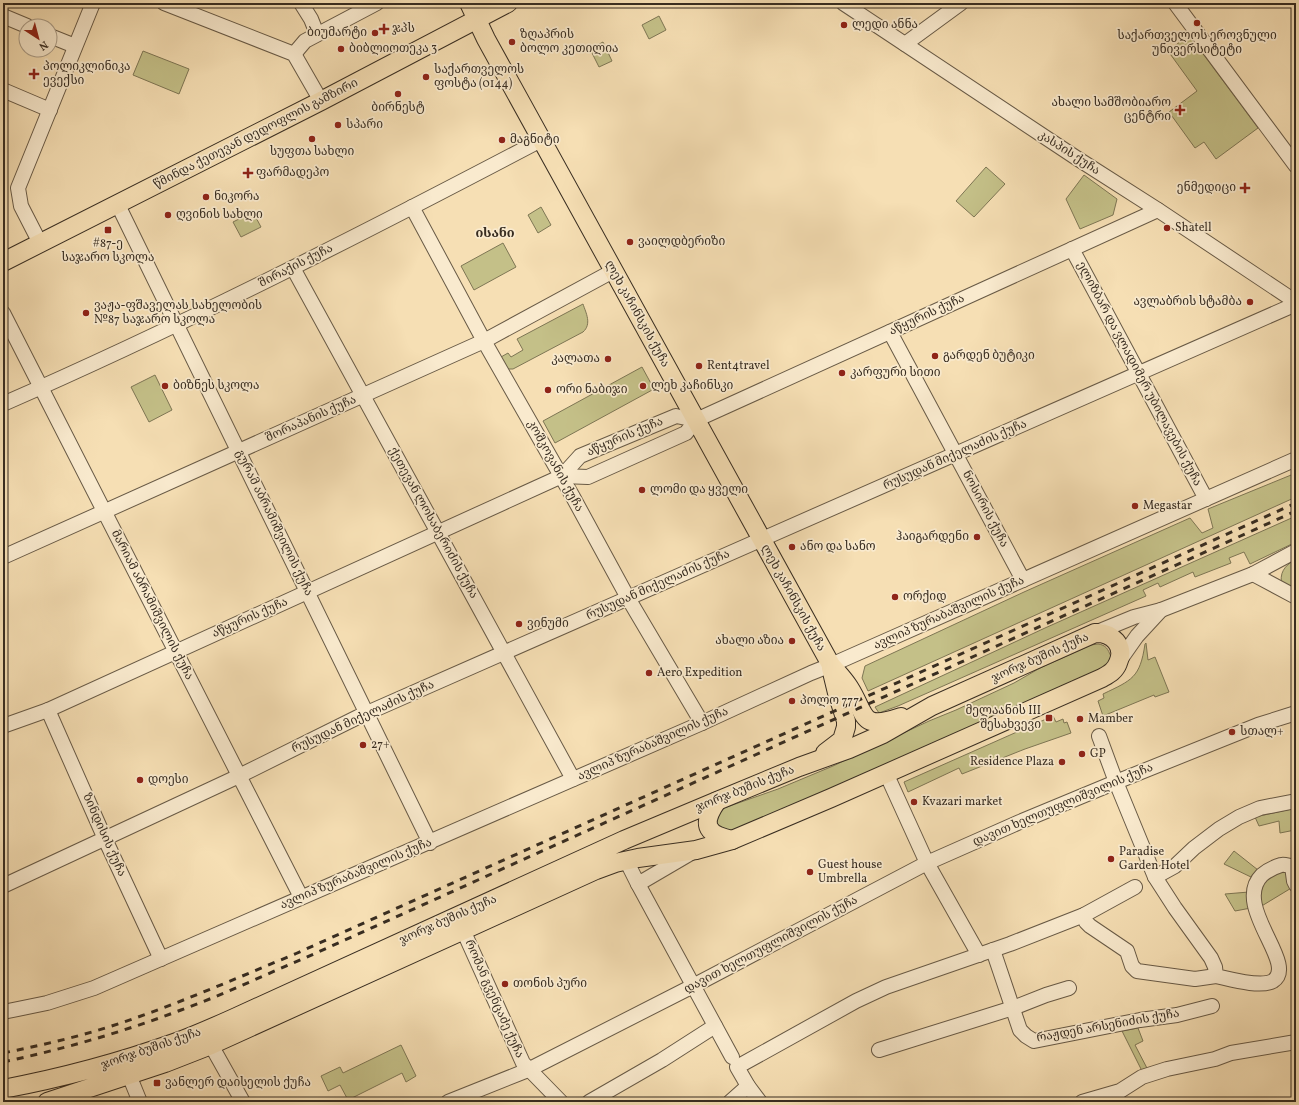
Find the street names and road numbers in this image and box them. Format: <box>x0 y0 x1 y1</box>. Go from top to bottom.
street label: წმინდა ქეთევან დედოფლის გამზირი <box>151 75 361 193</box>
street label: კასპის ქუჩა <box>1035 127 1103 179</box>
street label: შირაქის ქუჩა <box>256 240 336 292</box>
street label: ლეხ კაჩინსკის ქუჩა <box>601 258 673 370</box>
street label: ელიზბარ და ვლადიმერ უბილავების ქუჩა <box>1073 259 1205 489</box>
street label: აწყურის ქუჩა <box>887 291 967 339</box>
street label: შორაპანის ქუჩა <box>263 392 359 446</box>
street label: აწყურის ქუჩა <box>584 414 666 460</box>
street label: რუსუდან მიქელაძის ქუჩა <box>881 416 1029 494</box>
street label: კოშკოვანის ქუჩა <box>523 417 587 515</box>
street label: ქეთევან ლოსაბერიძის ქუჩა <box>385 444 481 602</box>
street label: გურამ აბრამიშვილის ქუჩა <box>232 447 316 599</box>
street label: ნოსირის ქუჩა <box>958 468 1012 550</box>
street label: მარიამ აბრამიშვილის ქუჩა <box>107 527 197 683</box>
street label: ლეხ კაჩინსკის ქუჩა <box>757 542 829 654</box>
street label: რუსუდან მიქელაძის ქუჩა <box>584 546 732 624</box>
street label: ავლიპ ზურაბაშვილის ქუჩა <box>871 572 1027 654</box>
street label: აწყურის ქუჩა <box>210 594 290 642</box>
street label: ჯორჯ ბუშის ქუჩა <box>989 629 1091 687</box>
street label: რუსუდან მიქელაძის ქუჩა <box>289 677 437 757</box>
street label: ავლიპ ზურაბაშვილის ქუჩა <box>575 703 731 785</box>
street label: დავით ხელთუფლიშვილის ქუჩა <box>970 760 1156 850</box>
street label: ჯორჯ ბუშის ქუჩა <box>693 762 797 816</box>
street label: ზინდისის ქუჩა <box>78 791 130 879</box>
street label: ავლიპ ზურაბაშვილის ქუჩა <box>278 835 434 913</box>
street label: ჯორჯ ბუშის ქუჩა <box>397 891 499 949</box>
street label: დავით ხელთუფლიშვილის ქუჩა <box>681 892 861 998</box>
street label: რომან გვენცაძე ქუჩა <box>461 937 527 1061</box>
street label: რაჟდენ არსენიძის ქუჩა <box>1035 1006 1181 1046</box>
street label: ჯორჯ ბუშის ქუჩა <box>99 1024 203 1074</box>

